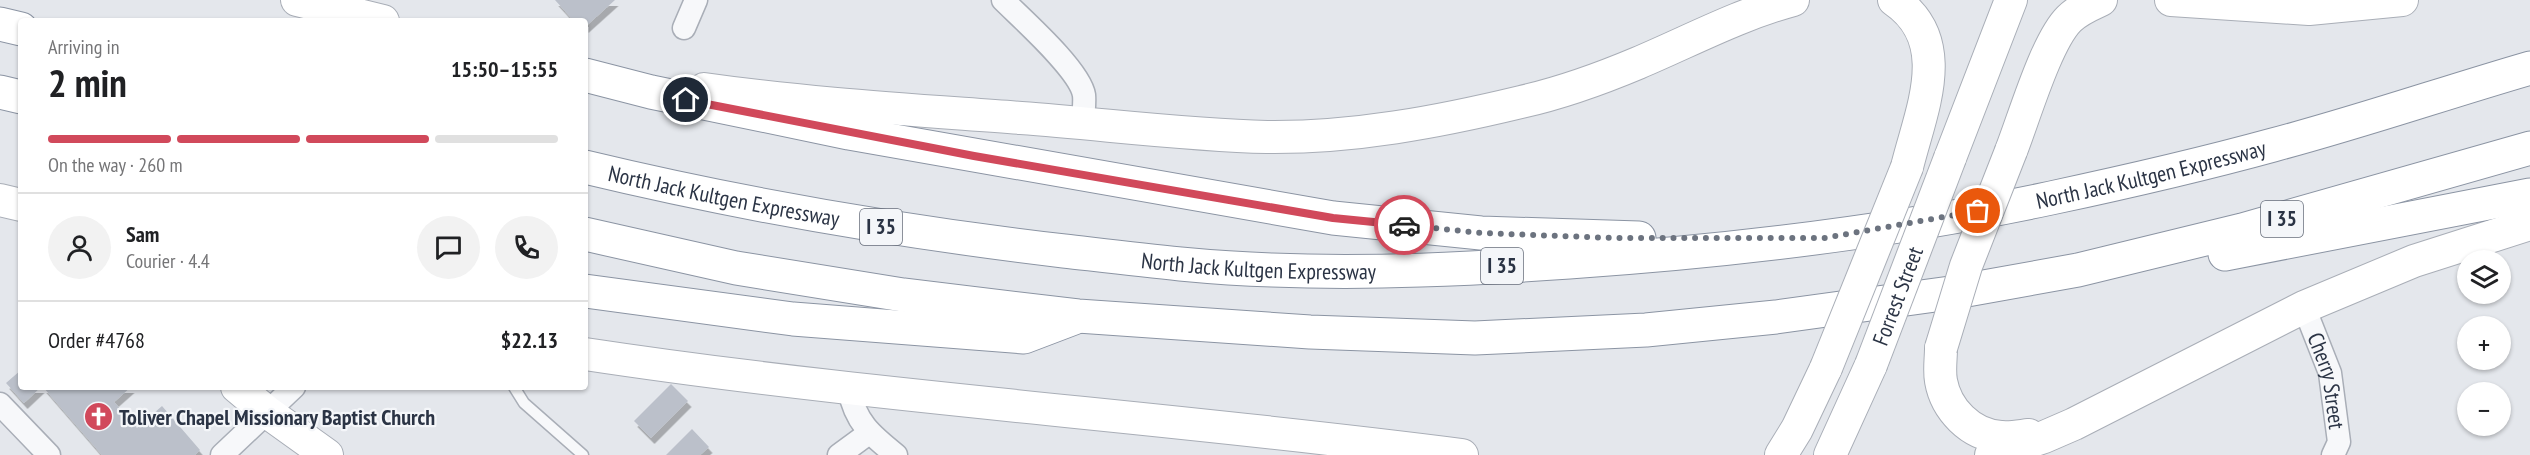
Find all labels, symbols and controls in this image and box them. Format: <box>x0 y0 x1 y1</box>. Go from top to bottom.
text: Arriving in <box>48 34 120 60</box>
text: 15:50–15:55 <box>451 55 558 83</box>
text: 2 min <box>48 57 127 108</box>
pin <box>660 74 711 125</box>
icon: home <box>669 83 702 116</box>
street label: North Jack Kultgen Expressway <box>2033 133 2269 215</box>
text: On the way · 260 m <box>48 152 183 178</box>
street label: North Jack Kultgen Expressway <box>606 159 842 233</box>
pin <box>1952 185 2003 236</box>
icon: bag <box>1961 194 1994 227</box>
courier <box>1374 195 1434 255</box>
road number: I 35 <box>2261 201 2303 237</box>
road number: I 35 <box>860 209 902 245</box>
icon: car <box>1388 209 1421 242</box>
button: person <box>48 216 111 279</box>
button: chat <box>417 216 480 279</box>
button: phone <box>495 216 558 279</box>
text: Sam <box>126 220 159 248</box>
street label: Forrest Street <box>1866 243 1929 349</box>
street label: North Jack Kultgen Expressway <box>1140 246 1377 285</box>
text: Courier · 4.4 <box>126 248 210 274</box>
road number: I 35 <box>1481 248 1523 284</box>
map controls <box>2457 250 2511 436</box>
button: layers <box>2457 250 2511 304</box>
button: + <box>2457 316 2511 370</box>
text: Order #4768 <box>48 326 145 354</box>
text: $22.13 <box>501 326 558 354</box>
street label: Cherry Street <box>2301 328 2351 431</box>
button: − <box>2457 382 2511 436</box>
church icon: Toliver Chapel Missionary Baptist Church <box>82 401 114 433</box>
place label: Toliver Chapel Missionary Baptist Church <box>119 403 435 431</box>

